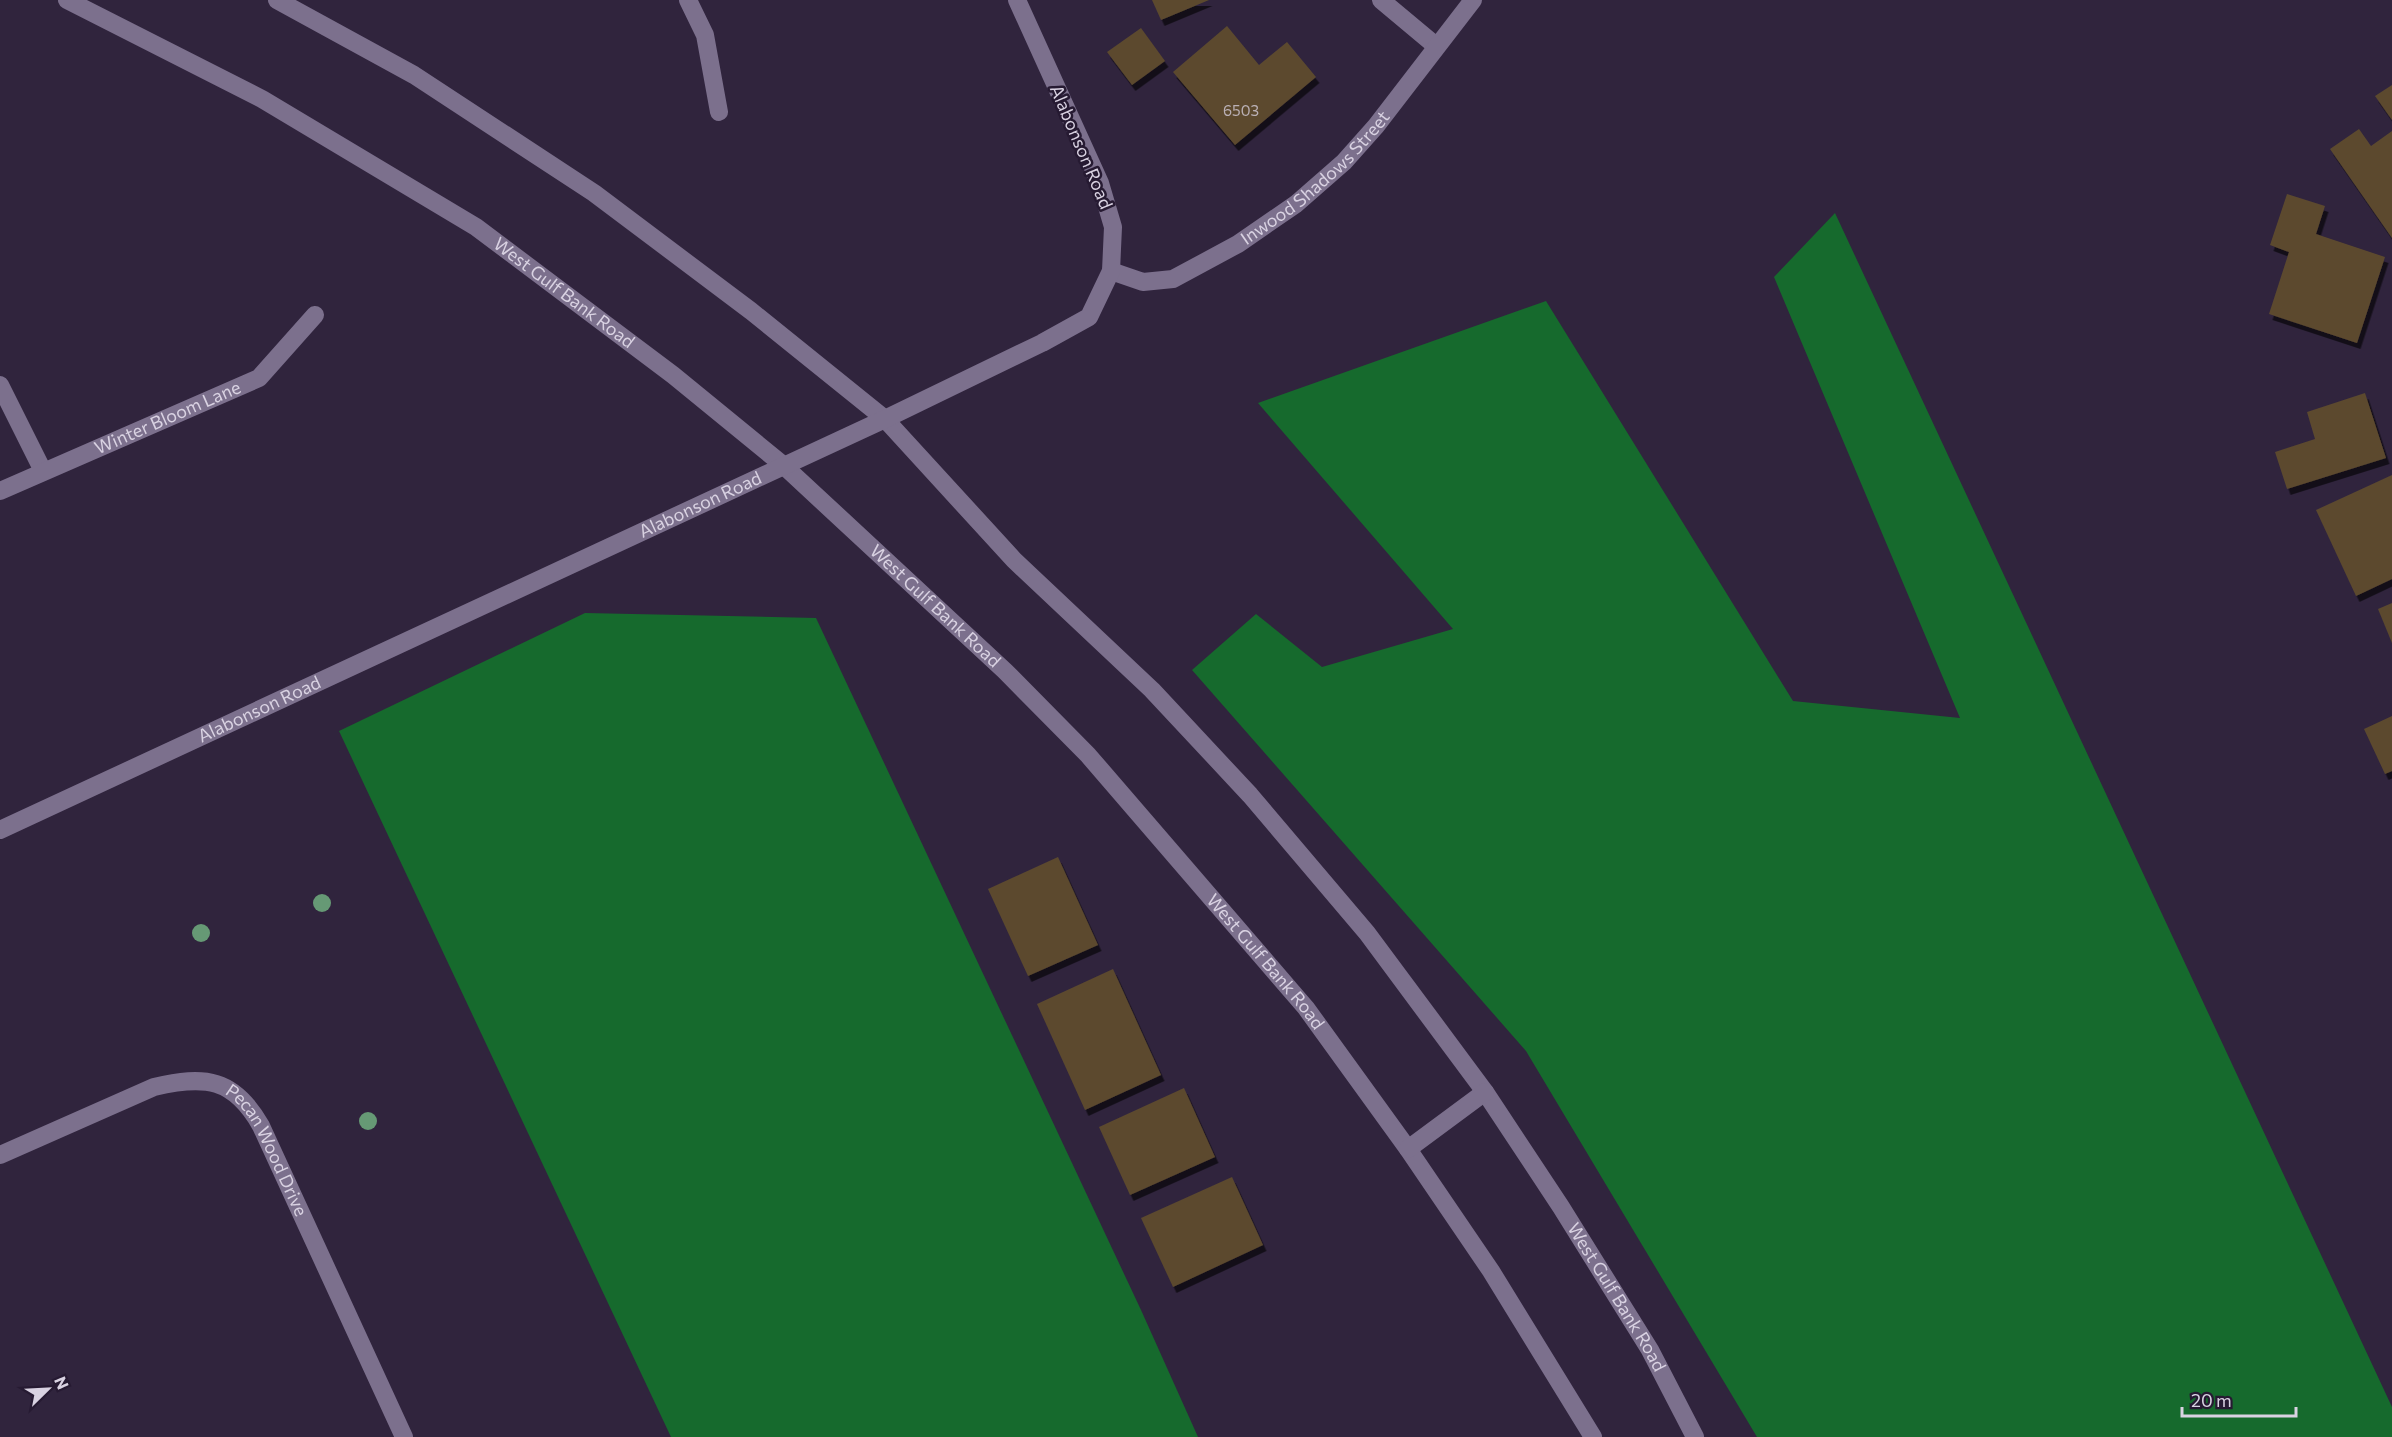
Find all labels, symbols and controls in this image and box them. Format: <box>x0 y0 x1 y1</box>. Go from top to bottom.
street label: Alabonson Road <box>1046 81 1118 212</box>
house number: 6503 <box>1223 101 1259 119</box>
street label: Inwood Shadows Street <box>1236 106 1394 249</box>
street label: West Gulf Bank Road <box>490 232 639 352</box>
street label: Winter Bloom Lane <box>91 375 244 458</box>
street label: Alabonson Road <box>635 466 765 542</box>
street label: West Gulf Bank Road <box>866 539 1006 671</box>
street label: Alabonson Road <box>194 671 324 747</box>
street label: West Gulf Bank Road <box>1203 889 1330 1033</box>
street label: Pecan Wood Drive <box>222 1079 313 1219</box>
street label: West Gulf Bank Road <box>1563 1218 1671 1375</box>
north arrow <box>18 1359 78 1419</box>
text: N <box>51 1373 73 1392</box>
scale bar <box>2182 1380 2296 1418</box>
text: 20 m <box>2191 1389 2232 1411</box>

